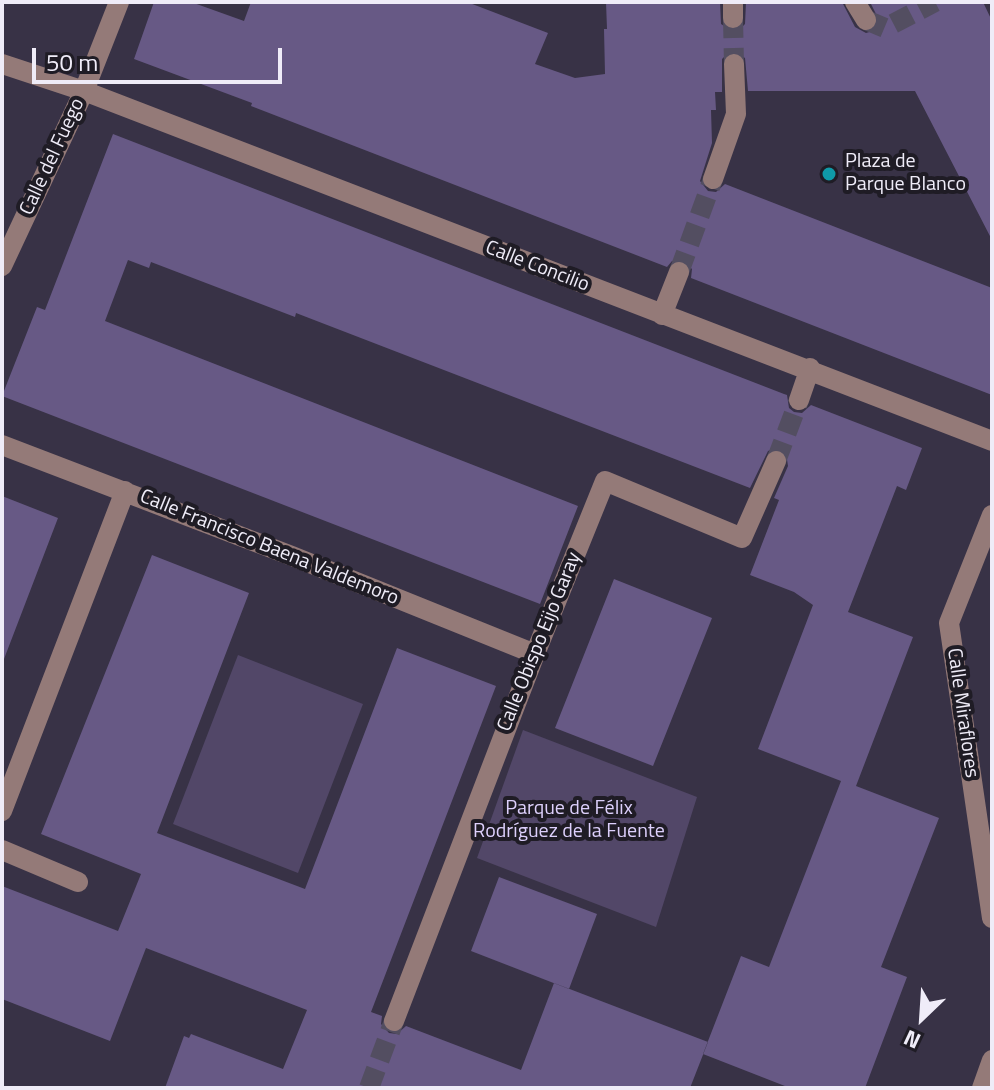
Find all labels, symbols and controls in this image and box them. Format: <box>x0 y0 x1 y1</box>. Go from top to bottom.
scale bar <box>36 32 286 82</box>
text: 50 m <box>46 44 98 80</box>
street label: Calle del Fuego <box>15 95 91 219</box>
place label: Plaza de Parque Blanco <box>845 150 966 197</box>
marker: Plaza de Parque Blanco <box>820 165 838 183</box>
street label: Calle Concilio <box>482 236 592 298</box>
street label: Calle Francisco Baena Valdemoro <box>136 485 402 611</box>
street label: Calle Obispo Eijo Garay <box>493 549 587 735</box>
street label: Calle Miraflores <box>941 647 983 779</box>
park label: Parque de Félix Rodríguez de la Fuente <box>473 797 665 844</box>
north arrow <box>882 978 962 1058</box>
text: N <box>898 1021 926 1058</box>

